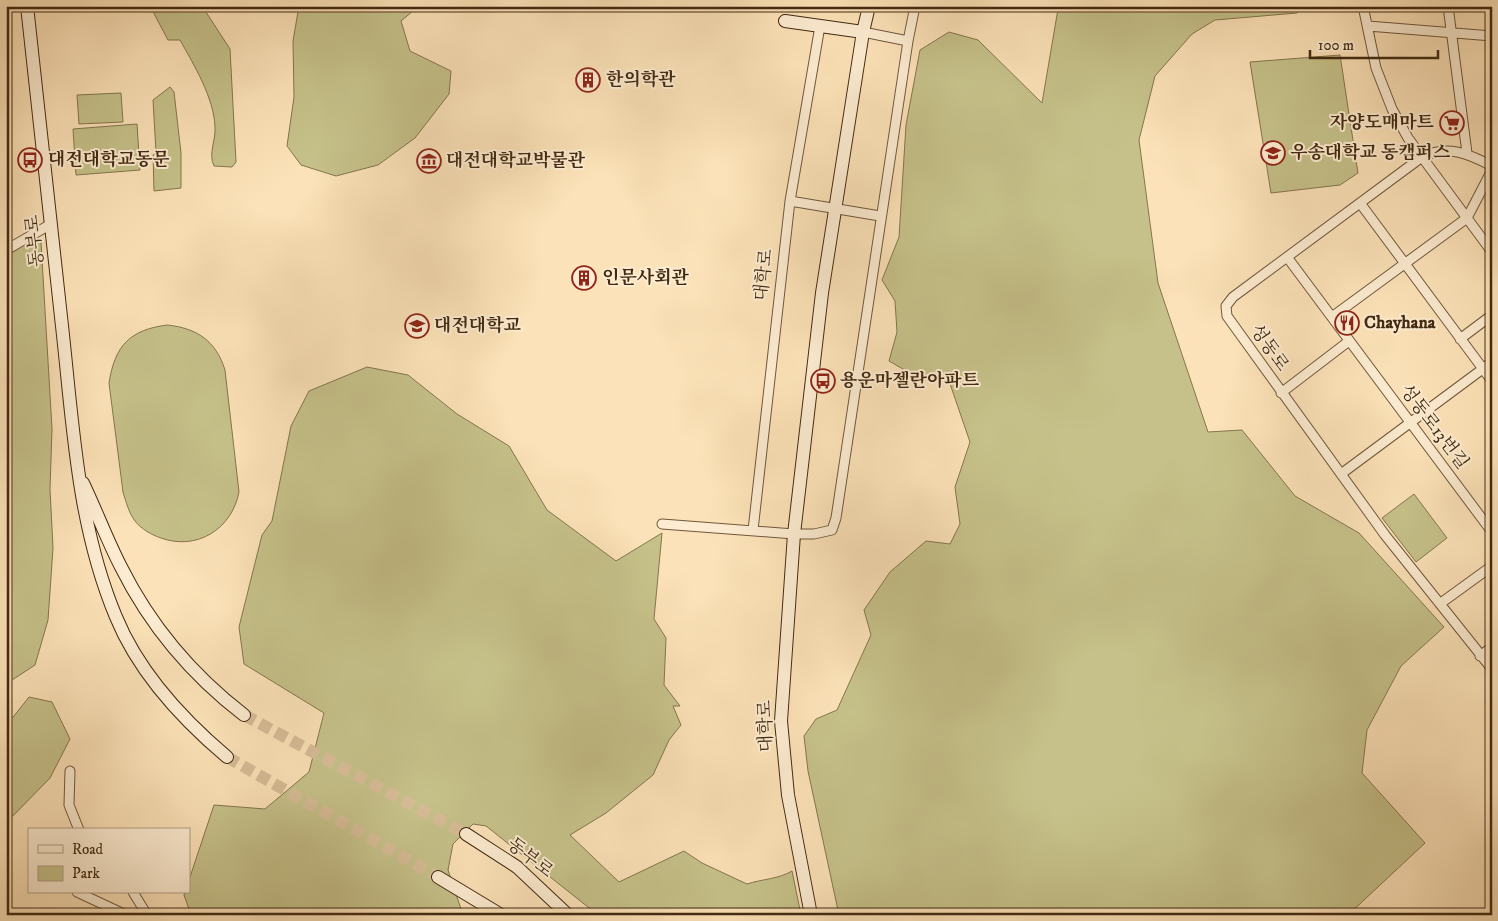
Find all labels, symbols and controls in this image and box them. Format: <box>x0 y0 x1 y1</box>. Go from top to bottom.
scale bar <box>1310 28 1438 60</box>
text: 100 m <box>1318 36 1354 55</box>
building icon: 한의학관 <box>575 67 601 93</box>
place label: 한의학관 <box>606 69 676 91</box>
supermarket icon: 자양도매마트 <box>1439 110 1465 136</box>
place label: 자양도매마트 <box>1330 112 1435 134</box>
school or university icon: 우송대학교 동캠퍼스 <box>1260 140 1286 166</box>
place label: 우송대학교 동캠퍼스 <box>1290 142 1451 164</box>
bus stop icon: 대전대학교동문 <box>17 147 43 173</box>
museum icon: 대전대학교박물관 <box>416 148 442 174</box>
place label: 대전대학교동문 <box>48 149 170 171</box>
place label: 대전대학교박물관 <box>446 150 586 172</box>
street label: 동부로 <box>21 214 49 268</box>
street label: 대학로 <box>750 248 778 302</box>
building icon: 인문사회관 <box>571 265 597 291</box>
place label: 인문사회관 <box>602 267 690 289</box>
restaurant icon: Chayhana <box>1334 310 1360 336</box>
place label: Chayhana <box>1364 312 1436 334</box>
school or university icon: 대전대학교 <box>404 313 430 339</box>
place label: 대전대학교 <box>434 315 522 337</box>
street label: 성동로 <box>1245 320 1293 376</box>
bus stop icon: 용운마젤란아파트 <box>810 368 836 394</box>
place label: 용운마젤란아파트 <box>840 370 980 392</box>
street label: 성동로13번길 <box>1395 380 1473 474</box>
street label: 대학로 <box>754 700 778 752</box>
legend <box>28 828 190 894</box>
street label: 동부로 <box>503 833 557 883</box>
text: Road <box>72 840 104 859</box>
text: Park <box>72 864 101 883</box>

